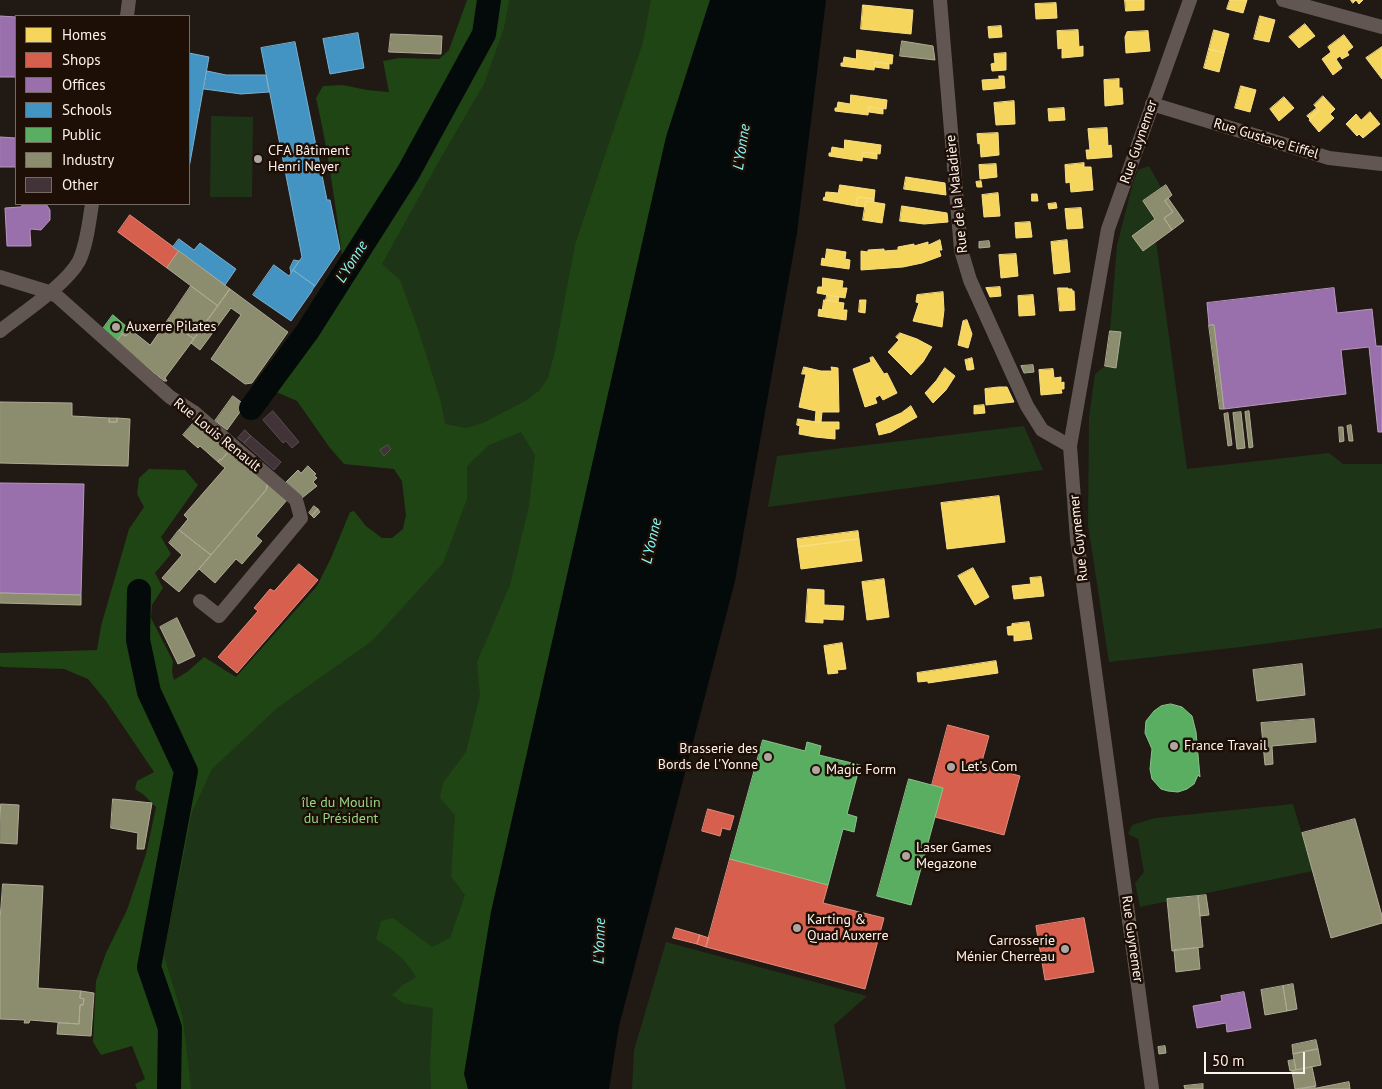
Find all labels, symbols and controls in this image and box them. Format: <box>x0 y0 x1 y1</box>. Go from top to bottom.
legend <box>15 15 190 205</box>
text: Homes <box>62 25 106 44</box>
text: Shops <box>62 50 101 69</box>
text: Offices <box>62 75 106 94</box>
street label: Rue Guynemer <box>1117 98 1161 186</box>
text: Schools <box>62 100 112 119</box>
street label: Rue Gustave Eiffel <box>1211 115 1321 163</box>
water label: L'Yonne <box>730 123 754 171</box>
text: Public <box>62 125 101 144</box>
street label: Rue de la Maladière <box>942 134 972 254</box>
place label: CFA Bâtiment Henri Neyer <box>268 143 350 176</box>
text: Industry <box>62 150 114 169</box>
marker: CFA Bâtiment Henri Neyer <box>252 153 264 165</box>
text: Other <box>62 175 98 194</box>
water label: L'Yonne <box>332 238 372 286</box>
place label: Auxerre Pilates <box>126 319 216 335</box>
marker: Auxerre Pilates <box>110 321 122 333</box>
street label: Rue Louis Renault <box>170 395 264 475</box>
street label: Rue Guynemer <box>1066 494 1092 582</box>
water label: L'Yonne <box>638 517 666 565</box>
place label: France Travail <box>1184 738 1267 754</box>
marker: France Travail <box>1168 740 1180 752</box>
place label: Brasserie des Bords de l'Yonne <box>658 741 758 774</box>
marker: Brasserie des Bords de l'Yonne <box>762 751 774 763</box>
place label: Let's Com <box>961 759 1017 775</box>
marker: Let's Com <box>945 761 957 773</box>
place label: Magic Form <box>826 762 896 778</box>
marker: Magic Form <box>810 764 822 776</box>
park label: île du Moulin du Président <box>301 795 381 828</box>
place label: Laser Games Megazone <box>916 840 991 872</box>
marker: Laser Games Megazone <box>900 850 912 862</box>
street label: Rue Guynemer <box>1118 895 1146 983</box>
place label: Karting & Quad Auxerre <box>807 912 889 944</box>
water label: L'Yonne <box>590 918 610 964</box>
marker: Karting & Quad Auxerre <box>791 922 803 934</box>
place label: Carrosserie Ménier Cherreau <box>956 933 1055 966</box>
marker: Carrosserie Ménier Cherreau <box>1059 943 1071 955</box>
scale bar <box>1207 1042 1308 1074</box>
text: 50 m <box>1212 1051 1245 1070</box>

